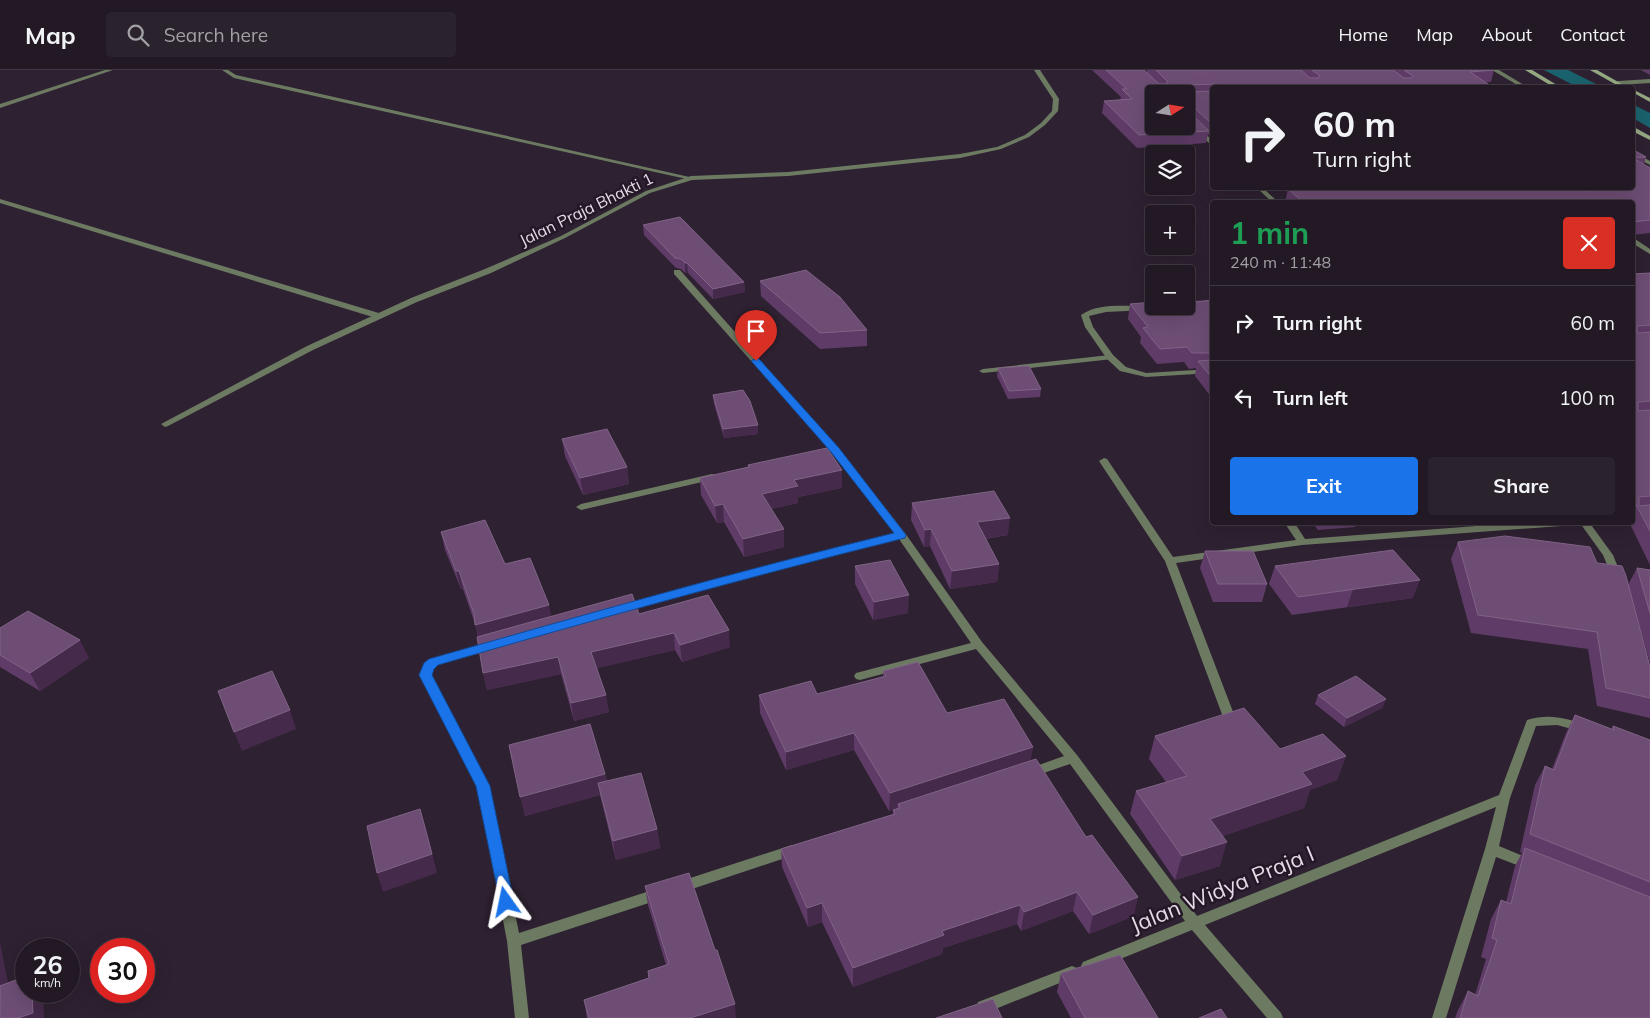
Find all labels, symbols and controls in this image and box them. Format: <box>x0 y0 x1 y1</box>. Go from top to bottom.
search box <box>106 12 456 57</box>
text: Map <box>25 20 76 50</box>
icon: search <box>124 21 152 49</box>
text: Search here <box>164 23 268 47</box>
text: Home <box>1338 23 1388 46</box>
text: Map <box>1416 23 1453 46</box>
text: About <box>1481 23 1532 46</box>
text: Contact <box>1560 23 1625 46</box>
north arrow <box>1145 85 1195 135</box>
map controls <box>1145 85 1195 315</box>
text: 60 m <box>1313 102 1396 146</box>
icon: right <box>1230 105 1295 170</box>
button: layers <box>1145 145 1195 195</box>
text: Turn right <box>1313 145 1411 173</box>
street label: Jalan Praja Bhakti 1 <box>516 168 656 250</box>
button: + <box>1145 205 1195 255</box>
text: 1 min <box>1230 214 1309 252</box>
button: close <box>1563 217 1615 269</box>
text: 240 m · 11:48 <box>1230 252 1331 272</box>
button: − <box>1145 265 1195 315</box>
icon: right <box>1230 309 1258 337</box>
pin <box>735 310 777 361</box>
text: Turn right <box>1273 311 1362 335</box>
text: 60 m <box>1571 311 1615 335</box>
icon: arrive <box>742 317 770 345</box>
icon: left <box>1230 384 1258 412</box>
text: Turn left <box>1273 386 1348 410</box>
text: 100 m <box>1559 386 1615 410</box>
button: Exit <box>1230 457 1418 515</box>
button: Share <box>1428 457 1615 515</box>
street label: Jalan Widya Praja I <box>1126 839 1318 939</box>
position arrow <box>479 875 531 927</box>
speed limit sign: 30 <box>90 938 155 1003</box>
text: 26 <box>32 949 63 980</box>
text: km/h <box>34 975 61 990</box>

